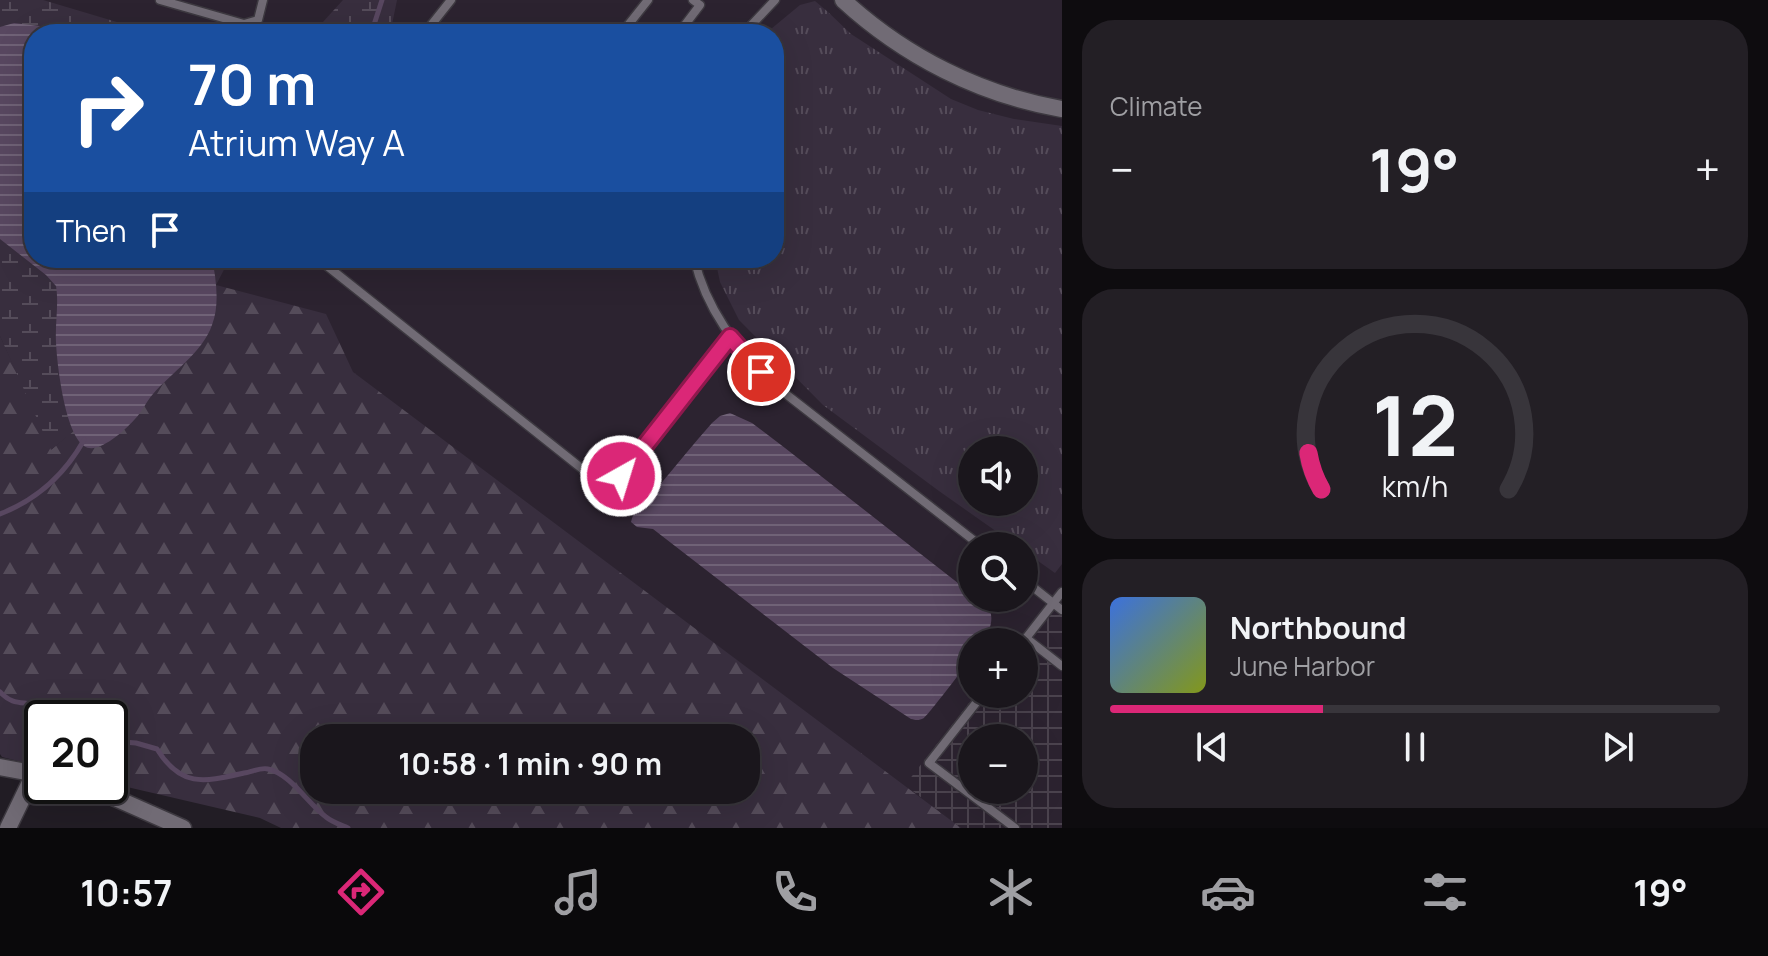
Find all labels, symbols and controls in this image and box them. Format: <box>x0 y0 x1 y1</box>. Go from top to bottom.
text: 70 m <box>188 45 316 122</box>
icon: right <box>56 56 160 160</box>
text: Climate <box>1110 88 1202 124</box>
text: Atrium Way A <box>188 118 405 167</box>
text: 19° <box>1369 128 1459 210</box>
text: − <box>1110 139 1134 199</box>
text: + <box>1695 139 1720 199</box>
icon: arrive <box>143 208 187 252</box>
text: Then <box>56 210 127 251</box>
pin <box>727 338 795 406</box>
icon: arrive <box>739 350 783 394</box>
text: 12 <box>1372 367 1458 481</box>
position arrow <box>579 434 663 518</box>
map controls <box>958 436 1038 804</box>
button: sound <box>958 436 1038 516</box>
text: km/h <box>1382 467 1448 506</box>
button: search <box>958 532 1038 612</box>
text: Northbound <box>1230 607 1407 648</box>
button: + <box>958 628 1038 708</box>
text: June Harbor <box>1230 648 1375 684</box>
speed limit sign: 20 <box>24 700 128 804</box>
button: − <box>958 724 1038 804</box>
icon: previous <box>1190 725 1234 769</box>
icon: pause <box>1393 725 1437 769</box>
icon: next <box>1596 725 1640 769</box>
text: 10:58 · 1 min · 90 m <box>398 743 662 784</box>
icon: directions <box>333 864 389 920</box>
icon: music <box>550 864 606 920</box>
icon: phone <box>767 864 823 920</box>
icon: climate <box>983 864 1039 920</box>
icon: car <box>1200 864 1256 920</box>
icon: filters <box>1417 864 1473 920</box>
text: 10:57 <box>80 868 172 917</box>
text: 19° <box>1633 868 1688 917</box>

